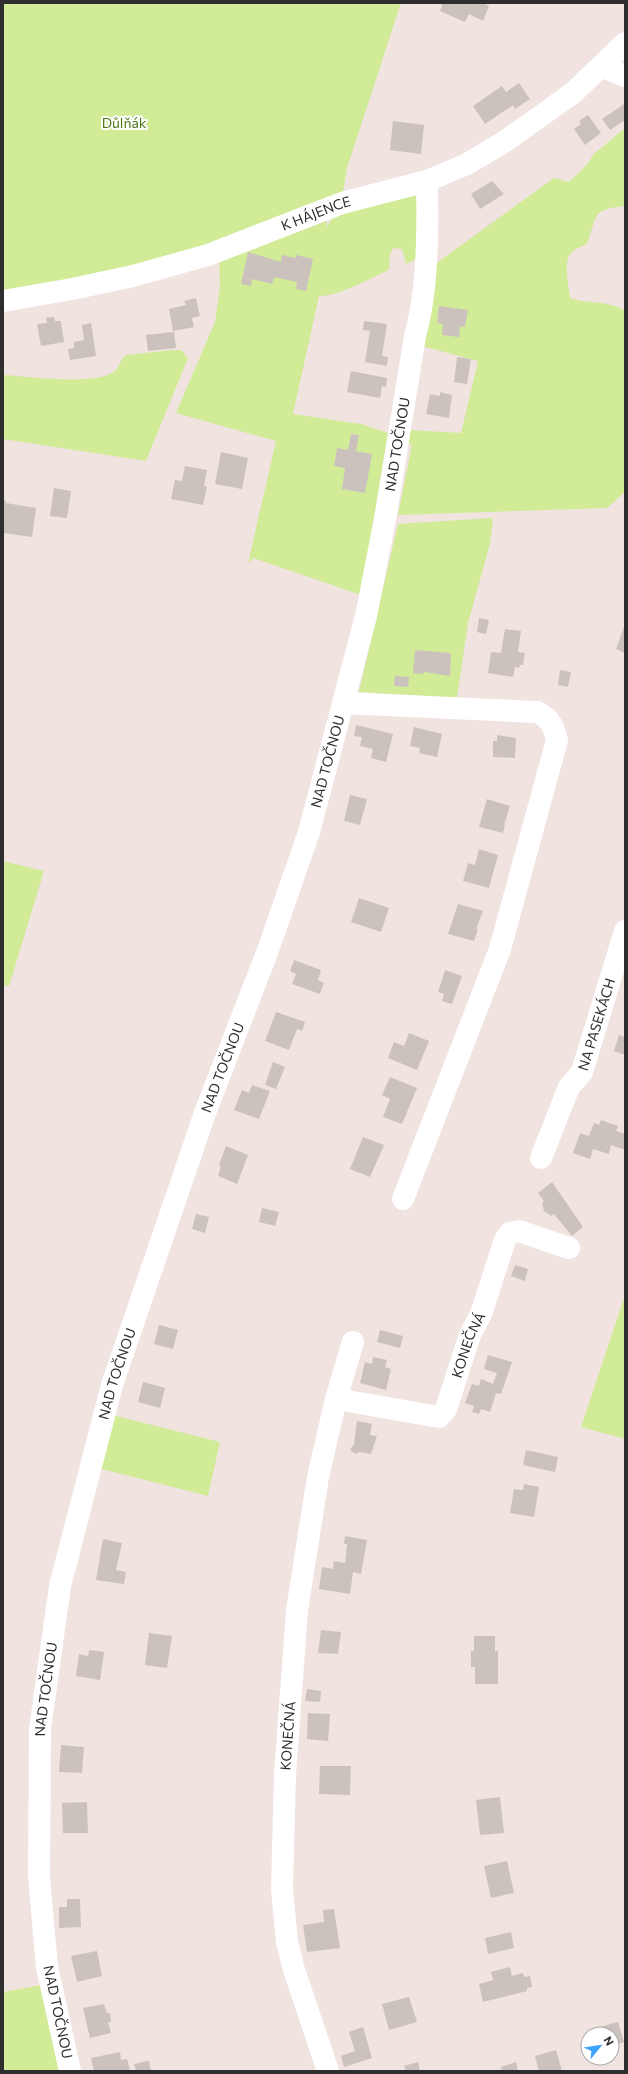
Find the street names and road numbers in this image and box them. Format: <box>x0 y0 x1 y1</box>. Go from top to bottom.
street label: K HÁJENCE <box>279 192 352 234</box>
street label: NAD TOČNOU <box>381 396 413 492</box>
street label: NAD TOČNOU <box>307 713 347 809</box>
street label: NA PASEKÁCH <box>574 976 618 1073</box>
street label: NAD TOČNOU <box>197 1020 247 1115</box>
street label: KONEČNÁ <box>448 1309 489 1380</box>
street label: NAD TOČNOU <box>94 1326 139 1421</box>
street label: NAD TOČNOU <box>31 1641 60 1736</box>
street label: KONEČNÁ <box>276 1700 298 1771</box>
street label: NAD TOČNOU <box>40 1964 77 2060</box>

